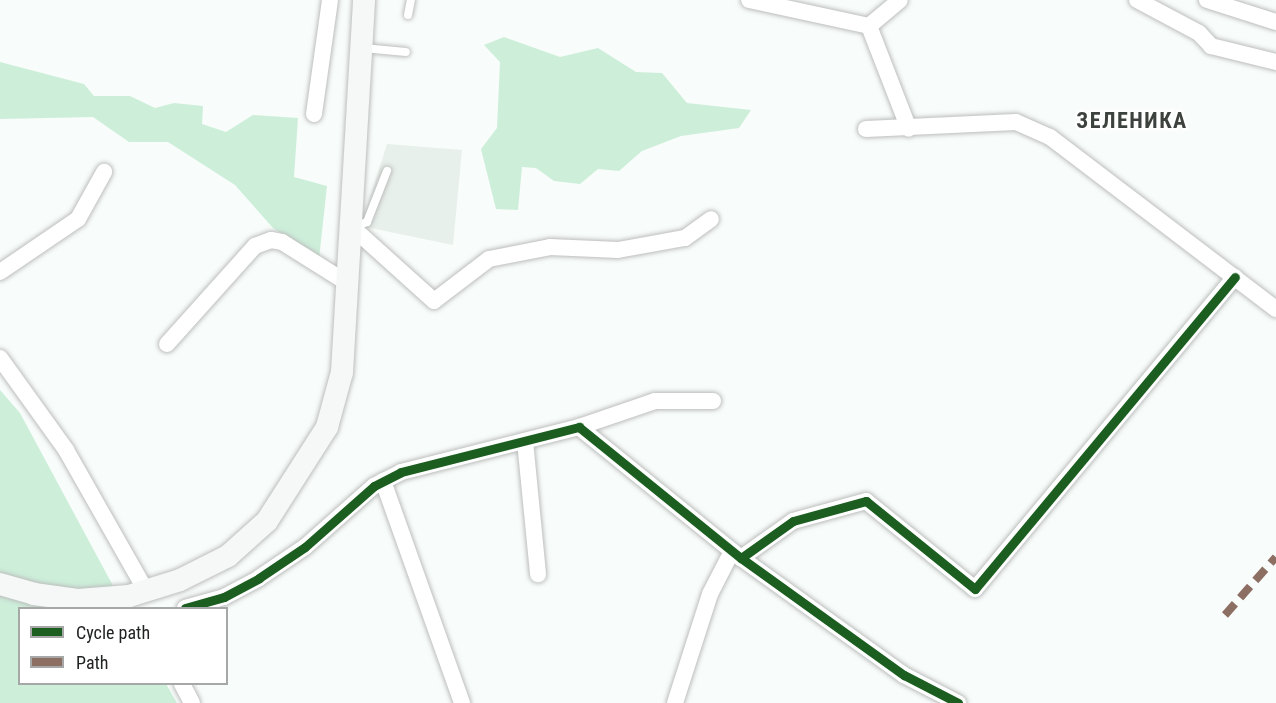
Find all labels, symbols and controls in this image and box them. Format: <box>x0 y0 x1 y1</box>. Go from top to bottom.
district label: ЗЕЛЕНИКА <box>1076 108 1188 134</box>
legend <box>18 607 228 685</box>
text: Cycle path <box>76 622 150 643</box>
text: Path <box>76 652 109 673</box>

